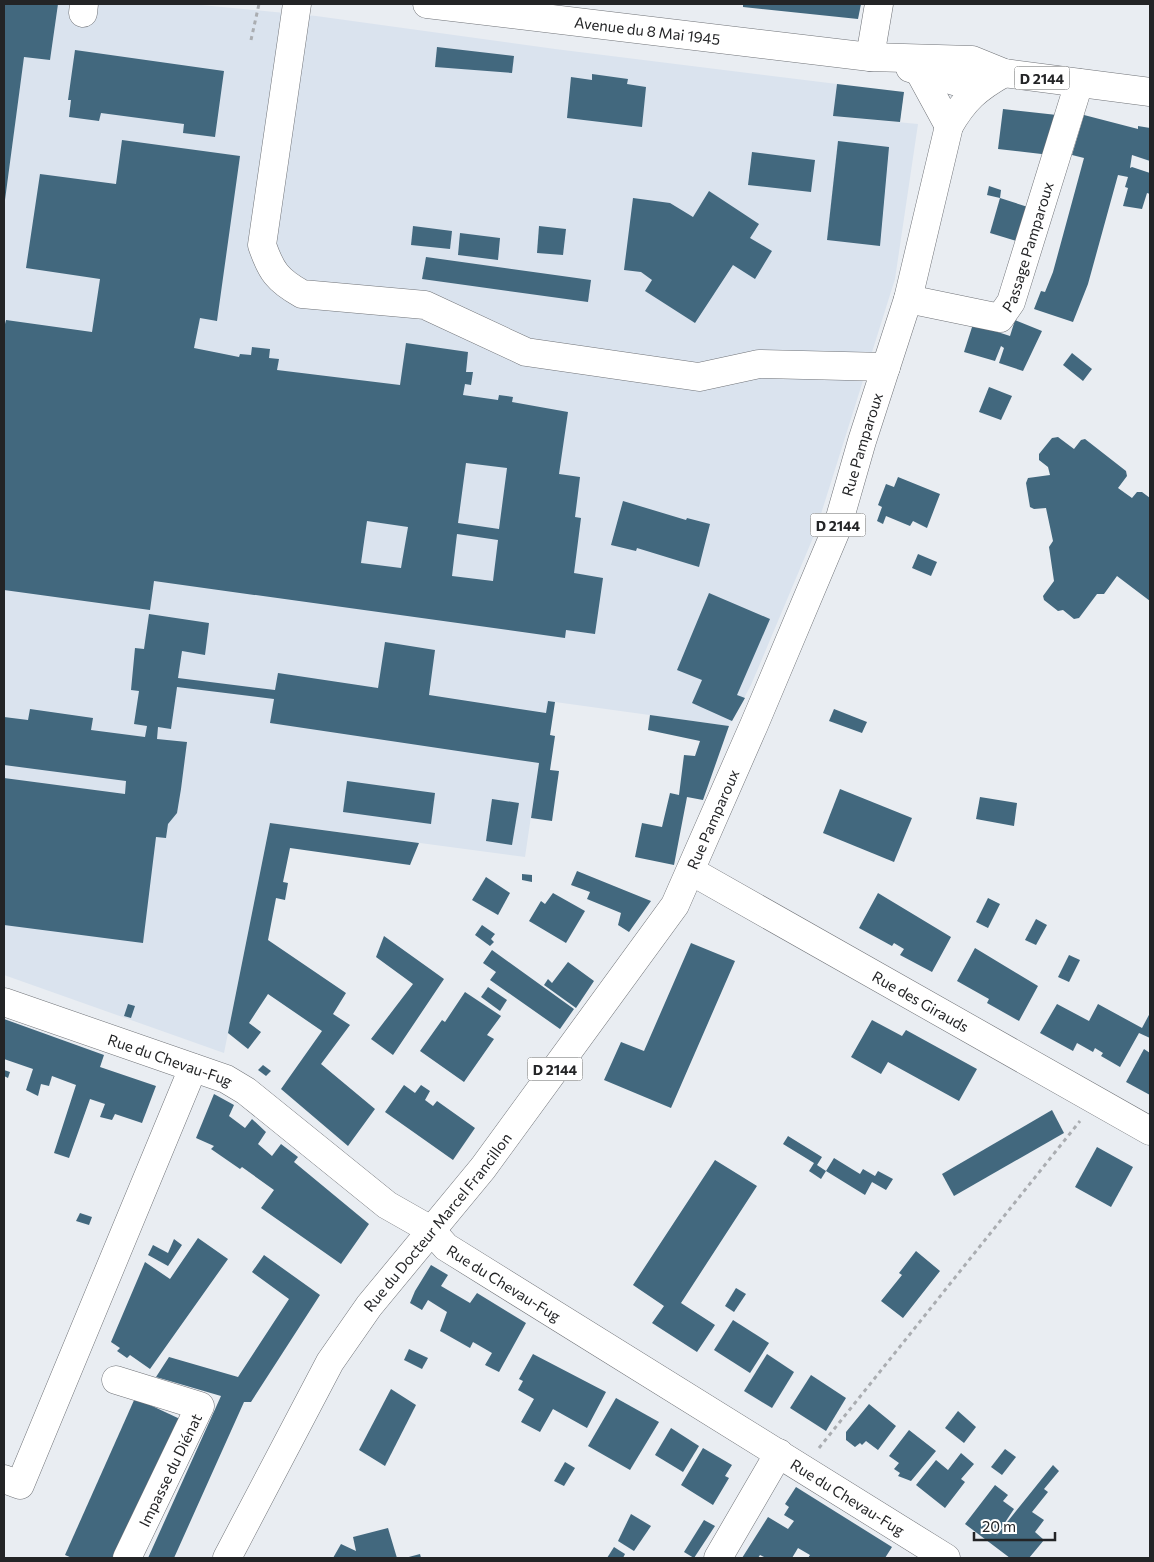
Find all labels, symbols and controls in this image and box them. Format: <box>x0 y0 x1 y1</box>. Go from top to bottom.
street label: Avenue du 8 Mai 1945 <box>573 13 721 48</box>
road number: D 2144 <box>1014 66 1070 90</box>
street label: Passage Pamparoux <box>998 179 1057 316</box>
street label: Rue Pamparoux <box>838 390 886 498</box>
road number: D 2144 <box>810 514 866 536</box>
street label: Rue Pamparoux <box>683 766 742 872</box>
street label: Rue des Girauds <box>869 967 972 1036</box>
street label: Rue du Chevau-Fug <box>106 1030 236 1090</box>
road number: D 2144 <box>528 1058 582 1080</box>
street label: Rue du Docteur Marcel Francillon <box>359 1129 515 1315</box>
street label: Rue du Chevau-Fug <box>444 1241 564 1325</box>
street label: Impasse du Diénat <box>135 1410 205 1530</box>
street label: Rue du Chevau-Fug <box>787 1455 908 1539</box>
scale bar <box>974 1510 1055 1542</box>
text: 20 m <box>982 1517 1016 1535</box>

